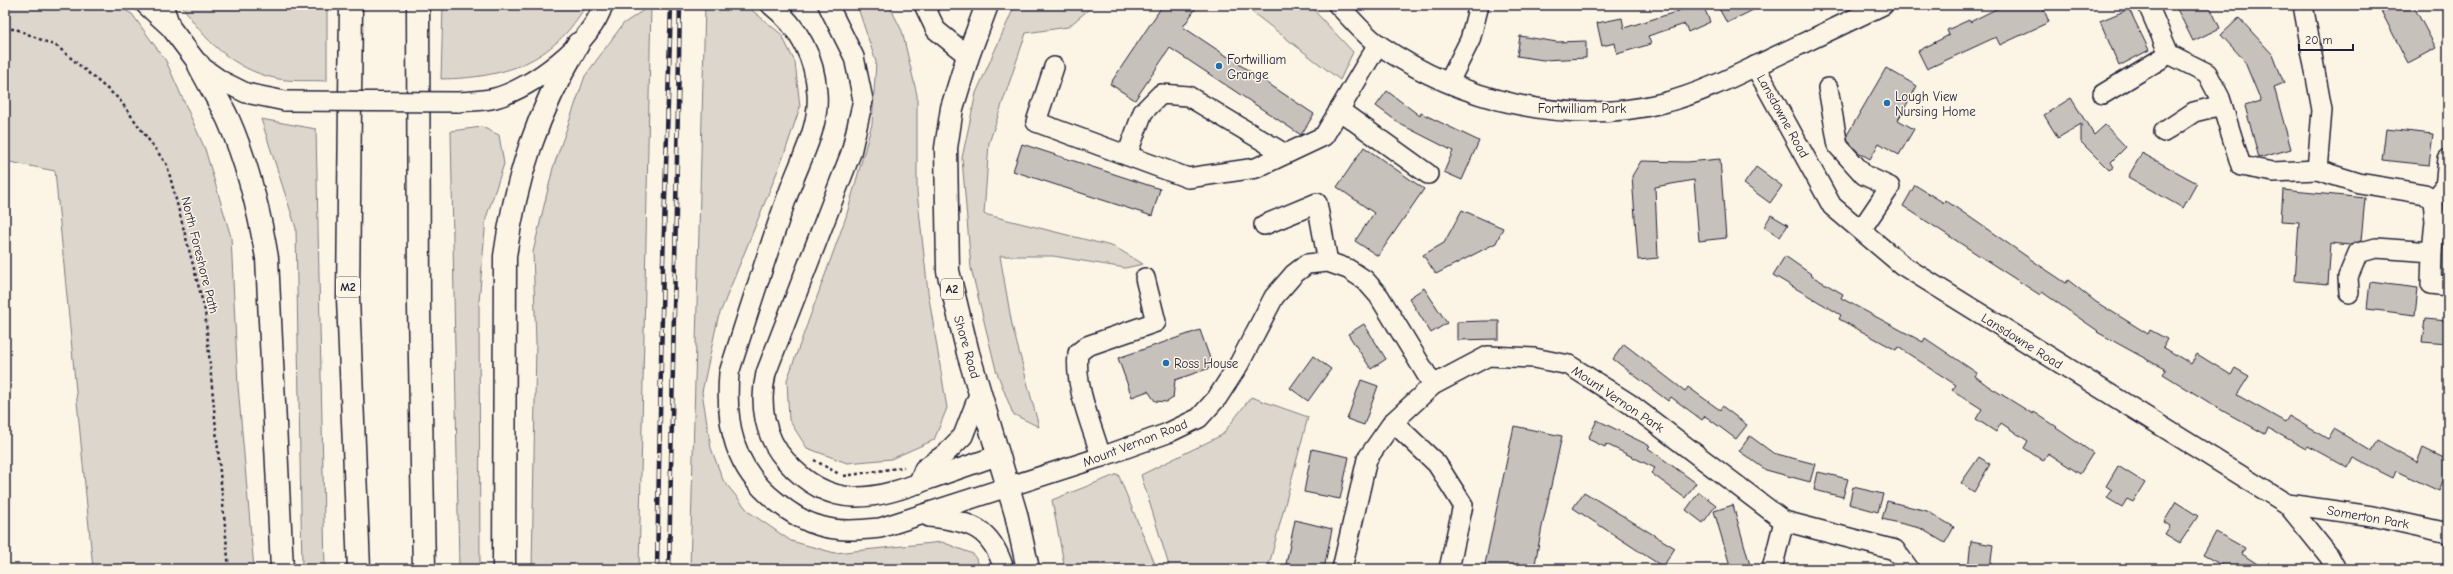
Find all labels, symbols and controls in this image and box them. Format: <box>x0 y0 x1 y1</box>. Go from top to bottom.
scale bar <box>2299 26 2353 52</box>
text: 20 m <box>2305 33 2333 47</box>
place label: Fortwilliam Grange <box>1227 52 1286 82</box>
marker: Fortwilliam Grange <box>1214 61 1224 71</box>
street label: Lansdowne Road <box>1754 72 1812 160</box>
place label: Lough View Nursing Home <box>1895 89 1976 119</box>
marker: Lough View Nursing Home <box>1882 98 1892 108</box>
street label: Fortwilliam Park <box>1538 101 1627 116</box>
street label: North Foreshore Path <box>178 195 222 315</box>
road number: M2 <box>336 277 360 297</box>
road number: A2 <box>941 279 963 299</box>
street label: Lansdowne Road <box>1979 310 2065 372</box>
street label: Shore Road <box>951 314 983 380</box>
place label: Ross House <box>1174 356 1239 371</box>
marker: Ross House <box>1161 358 1171 368</box>
street label: Mount Vernon Park <box>1569 363 1668 436</box>
street label: Mount Vernon Road <box>1080 416 1190 470</box>
street label: Somerton Park <box>2326 502 2411 532</box>

